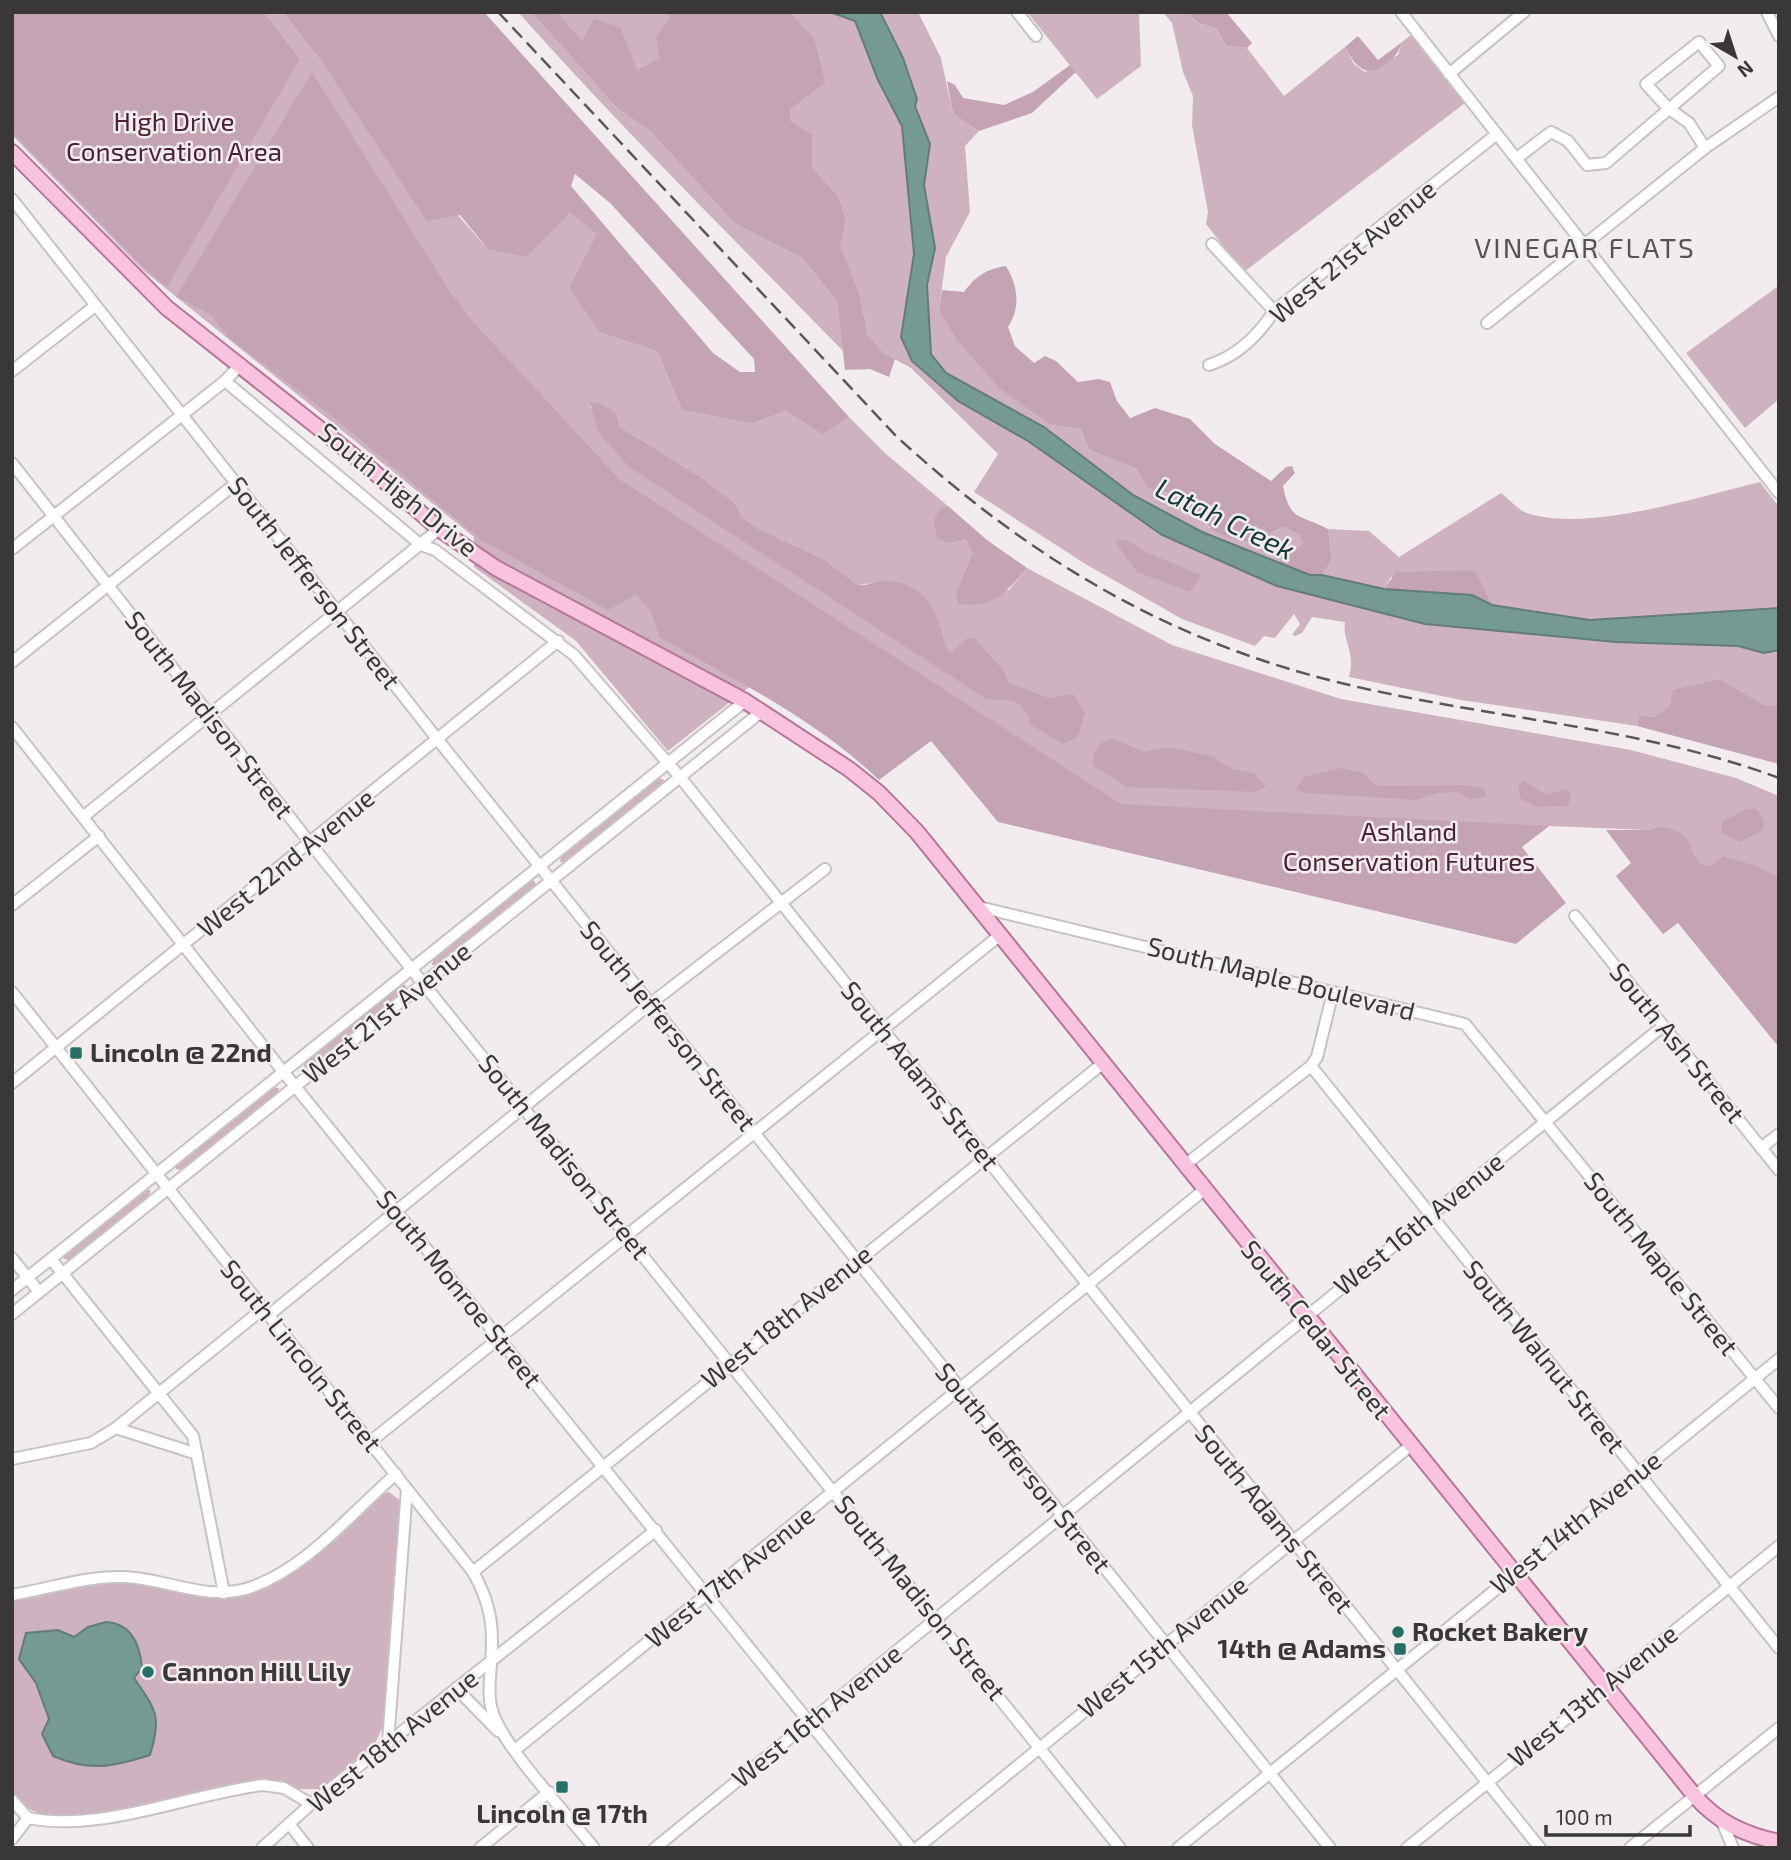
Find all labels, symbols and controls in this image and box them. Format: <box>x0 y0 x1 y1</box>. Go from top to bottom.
north arrow <box>1700 21 1770 91</box>
text: N <box>1733 56 1759 83</box>
park label: High Drive Conservation Area <box>66 105 282 166</box>
street label: West 21st Avenue <box>1263 172 1441 329</box>
district label: VINEGAR FLATS <box>1474 230 1696 264</box>
street label: South High Drive <box>313 415 485 563</box>
street label: South Jefferson Street <box>223 470 408 695</box>
water label: Latah Creek <box>1150 470 1301 566</box>
street label: South Madison Street <box>120 604 301 824</box>
street label: West 22nd Avenue <box>190 781 380 943</box>
park label: Ashland Conservation Futures <box>1283 815 1535 876</box>
street label: South Jefferson Street <box>575 914 763 1136</box>
street label: South Maple Boulevard <box>1144 929 1418 1026</box>
street label: West 21st Avenue <box>296 935 476 1089</box>
street label: South Ash Street <box>1604 956 1752 1128</box>
street label: South Adams Street <box>836 974 1007 1176</box>
place label: Lincoln @ 22nd <box>90 1036 272 1067</box>
marker: Lincoln @ 22nd <box>68 1045 84 1061</box>
street label: South Madison Street <box>473 1047 657 1265</box>
street label: West 16th Avenue <box>1327 1145 1509 1301</box>
street label: South Maple Street <box>1579 1165 1746 1361</box>
street label: South Monroe Street <box>371 1183 549 1393</box>
street label: South Cedar Street <box>1236 1233 1399 1425</box>
street label: West 18th Avenue <box>695 1238 878 1394</box>
street label: South Lincoln Street <box>215 1253 389 1457</box>
street label: South Walnut Street <box>1458 1253 1632 1459</box>
street label: South Jefferson Street <box>930 1356 1118 1578</box>
street label: South Adams Street <box>1190 1417 1361 1619</box>
street label: West 14th Avenue <box>1483 1443 1667 1600</box>
street label: South Madison Street <box>829 1488 1013 1706</box>
street label: West 17th Avenue <box>638 1498 820 1653</box>
street label: West 15th Avenue <box>1071 1568 1253 1724</box>
place label: Rocket Bakery <box>1412 1615 1589 1647</box>
street label: West 13th Avenue <box>1501 1617 1683 1773</box>
marker: Rocket Bakery <box>1390 1624 1406 1640</box>
place label: 14th @ Adams <box>1218 1632 1386 1663</box>
street label: West 16th Avenue <box>725 1637 907 1793</box>
marker: 14th @ Adams <box>1392 1641 1408 1657</box>
place label: Cannon Hill Lily <box>162 1655 351 1687</box>
street label: West 18th Avenue <box>301 1662 484 1818</box>
marker: Cannon Hill Lily <box>140 1664 156 1680</box>
marker: Lincoln @ 17th <box>554 1779 570 1795</box>
scale bar <box>1546 1794 1690 1838</box>
place label: Lincoln @ 17th <box>476 1797 648 1828</box>
text: 100 m <box>1556 1804 1613 1829</box>

